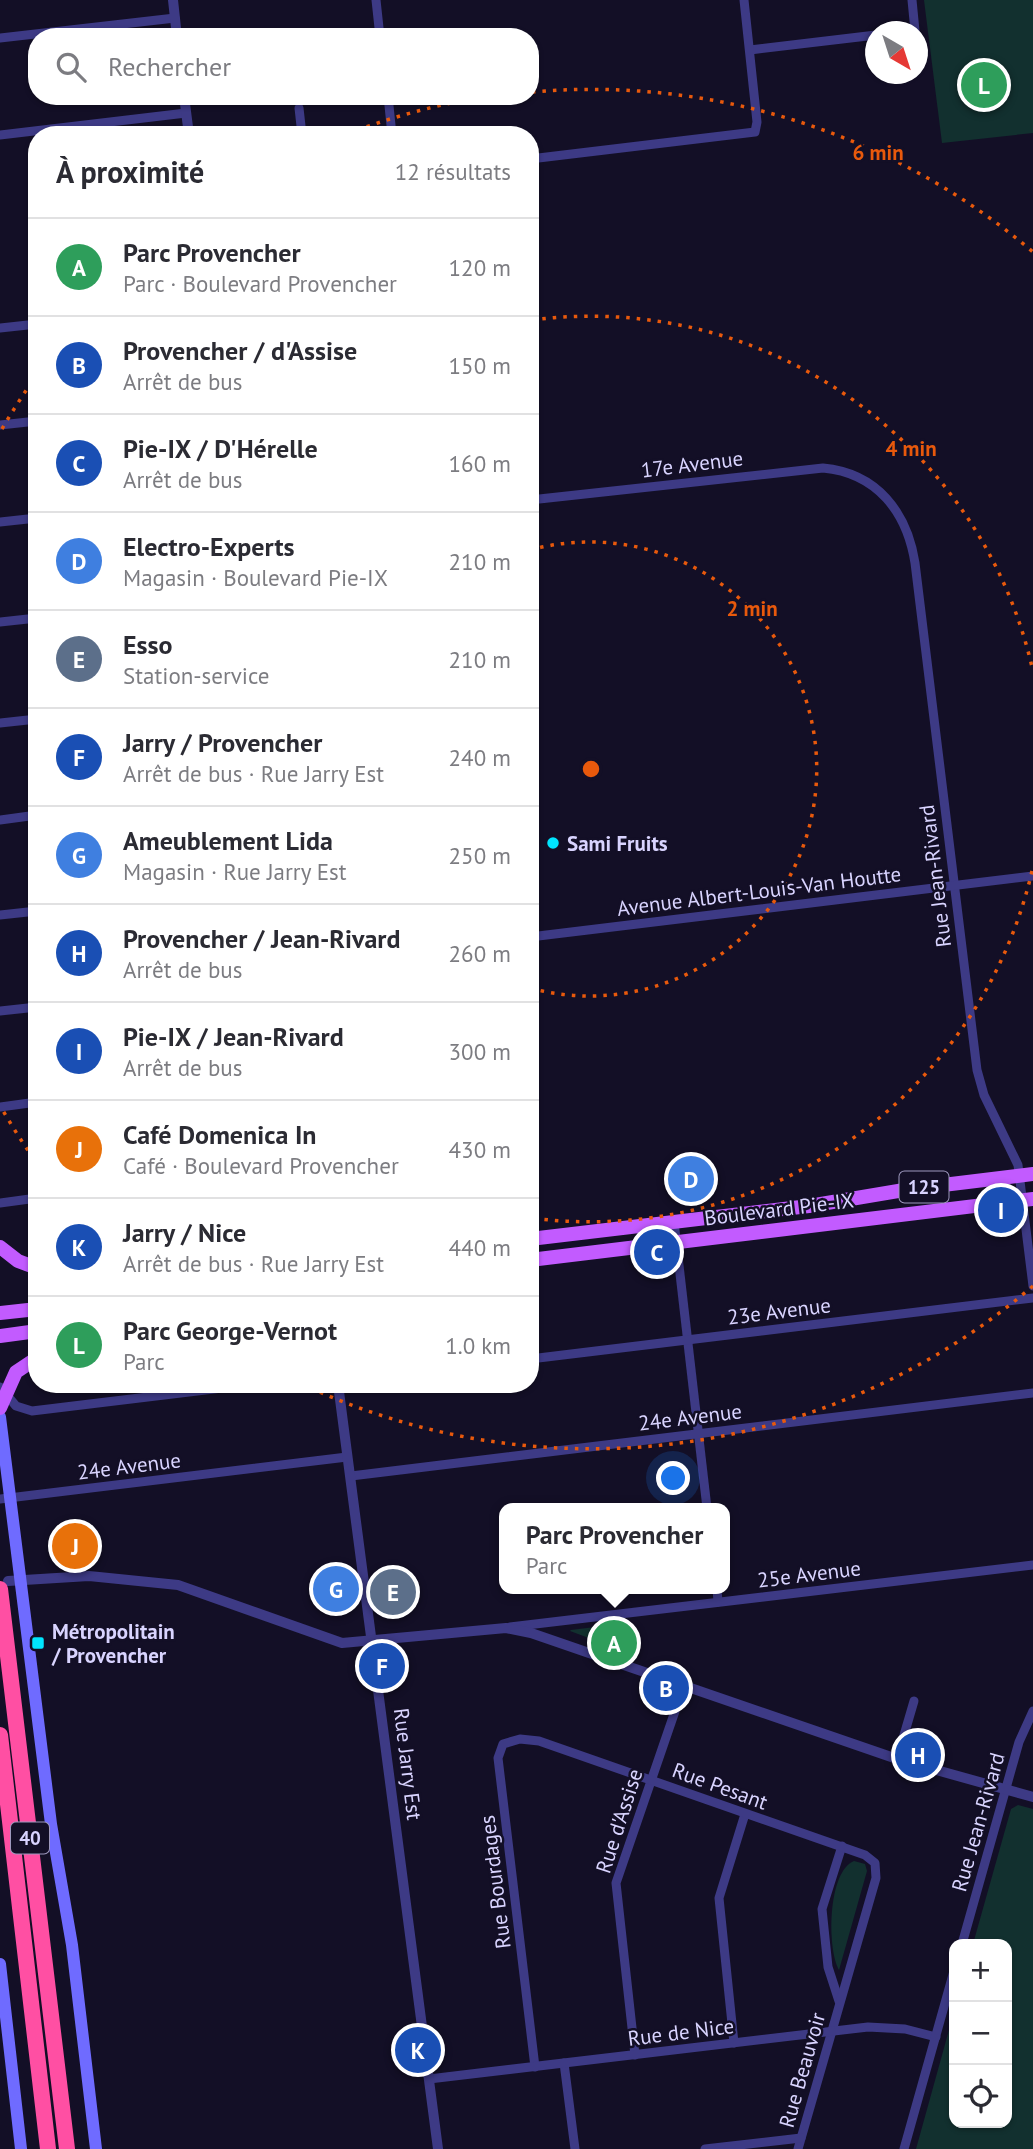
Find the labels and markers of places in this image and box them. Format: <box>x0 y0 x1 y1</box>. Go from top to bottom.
pin: L <box>961 59 1007 111</box>
centre of rings <box>579 757 603 781</box>
place label: Sami Fruits <box>567 830 668 857</box>
marker: Sami Fruits <box>545 835 561 851</box>
pin: D <box>668 1153 714 1205</box>
pin: I <box>978 1184 1024 1236</box>
pin: C <box>634 1226 680 1278</box>
pin: J <box>52 1520 98 1572</box>
pin: G <box>313 1563 359 1615</box>
pin: E <box>370 1566 416 1618</box>
pin: A <box>591 1617 637 1669</box>
place label: Métropolitain / Provencher <box>51 1618 175 1669</box>
marker: Métropolitain / Provencher <box>30 1635 46 1651</box>
pin: F <box>359 1640 405 1692</box>
pin: B <box>643 1662 689 1714</box>
pin: H <box>895 1729 941 1781</box>
pin: K <box>395 2024 441 2076</box>

